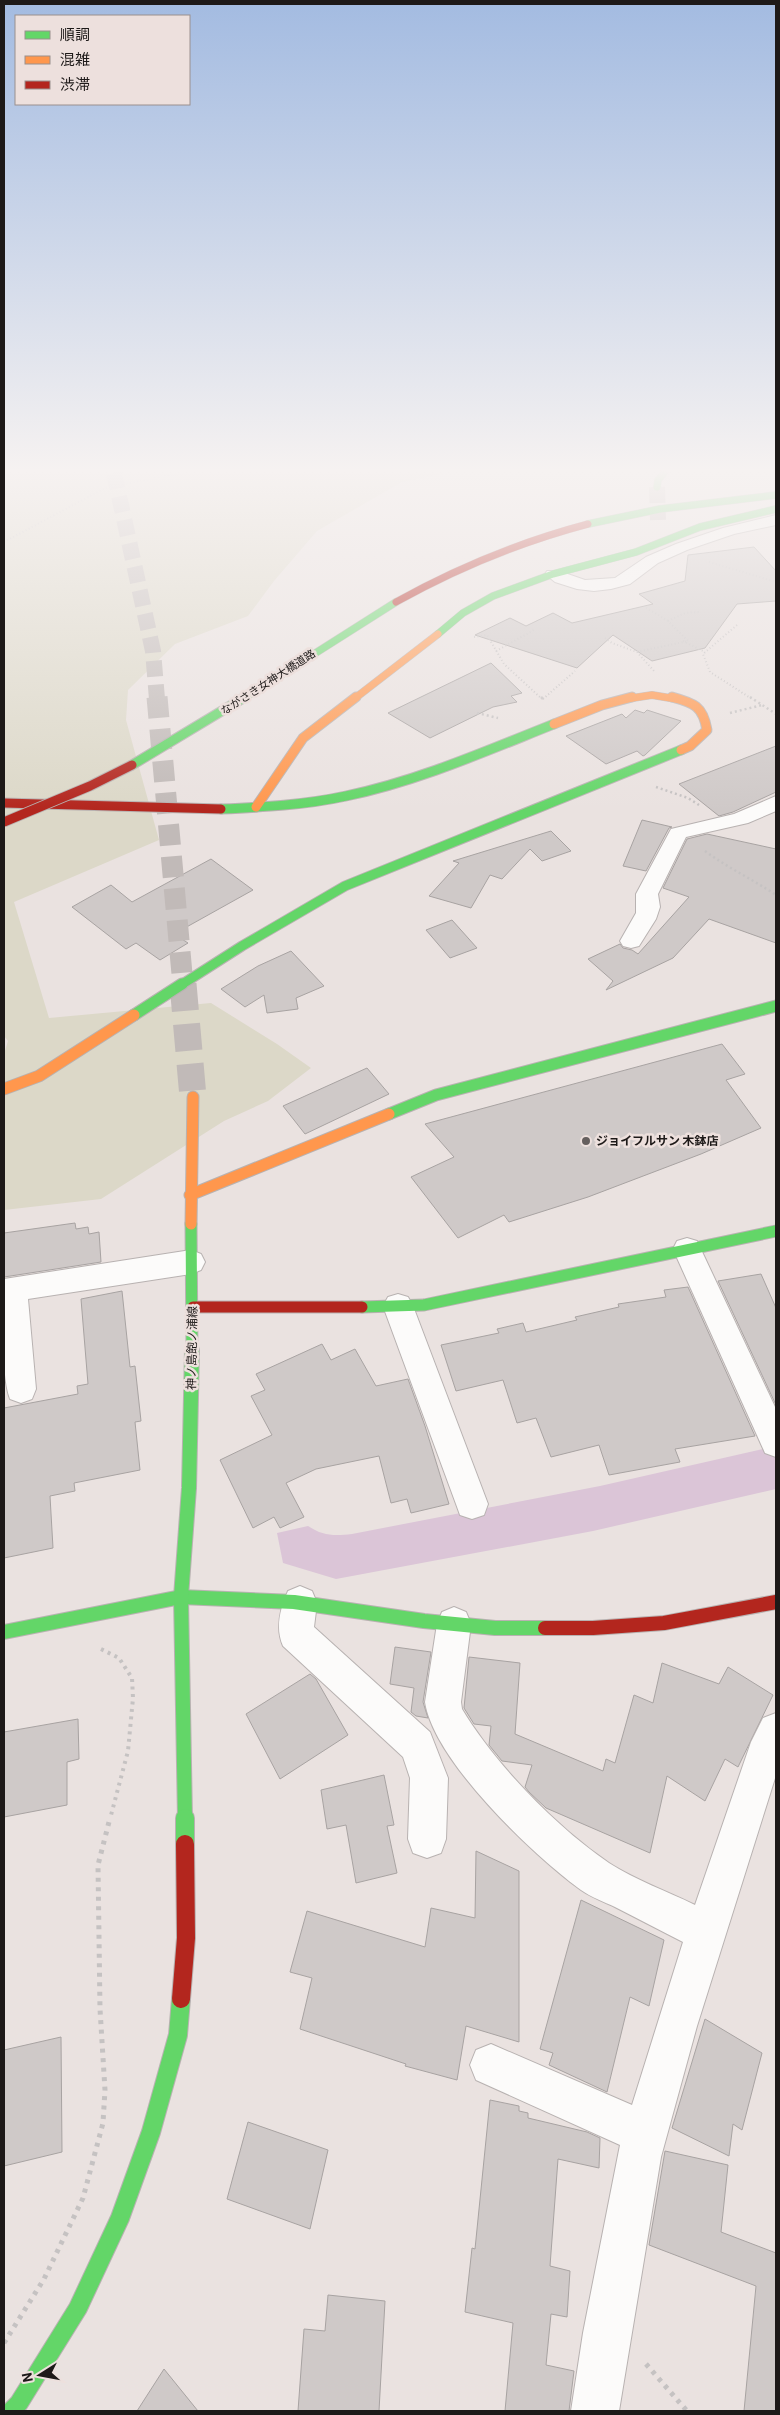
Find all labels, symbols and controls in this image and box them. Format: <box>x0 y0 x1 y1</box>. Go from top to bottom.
legend <box>15 15 190 105</box>
text: 順調 <box>60 25 90 43</box>
text: 混雑 <box>60 50 90 68</box>
text: 渋滞 <box>60 75 90 93</box>
street label: ながさき女神大橋道路 <box>218 646 317 717</box>
place label: ジョイフルサン 木鉢店 <box>596 1133 718 1147</box>
marker: ジョイフルサン 木鉢店 <box>580 1135 592 1147</box>
street label: 神ノ島飽ノ浦線 <box>183 1306 199 1390</box>
north arrow <box>15 2350 65 2400</box>
text: N <box>18 2371 36 2384</box>

